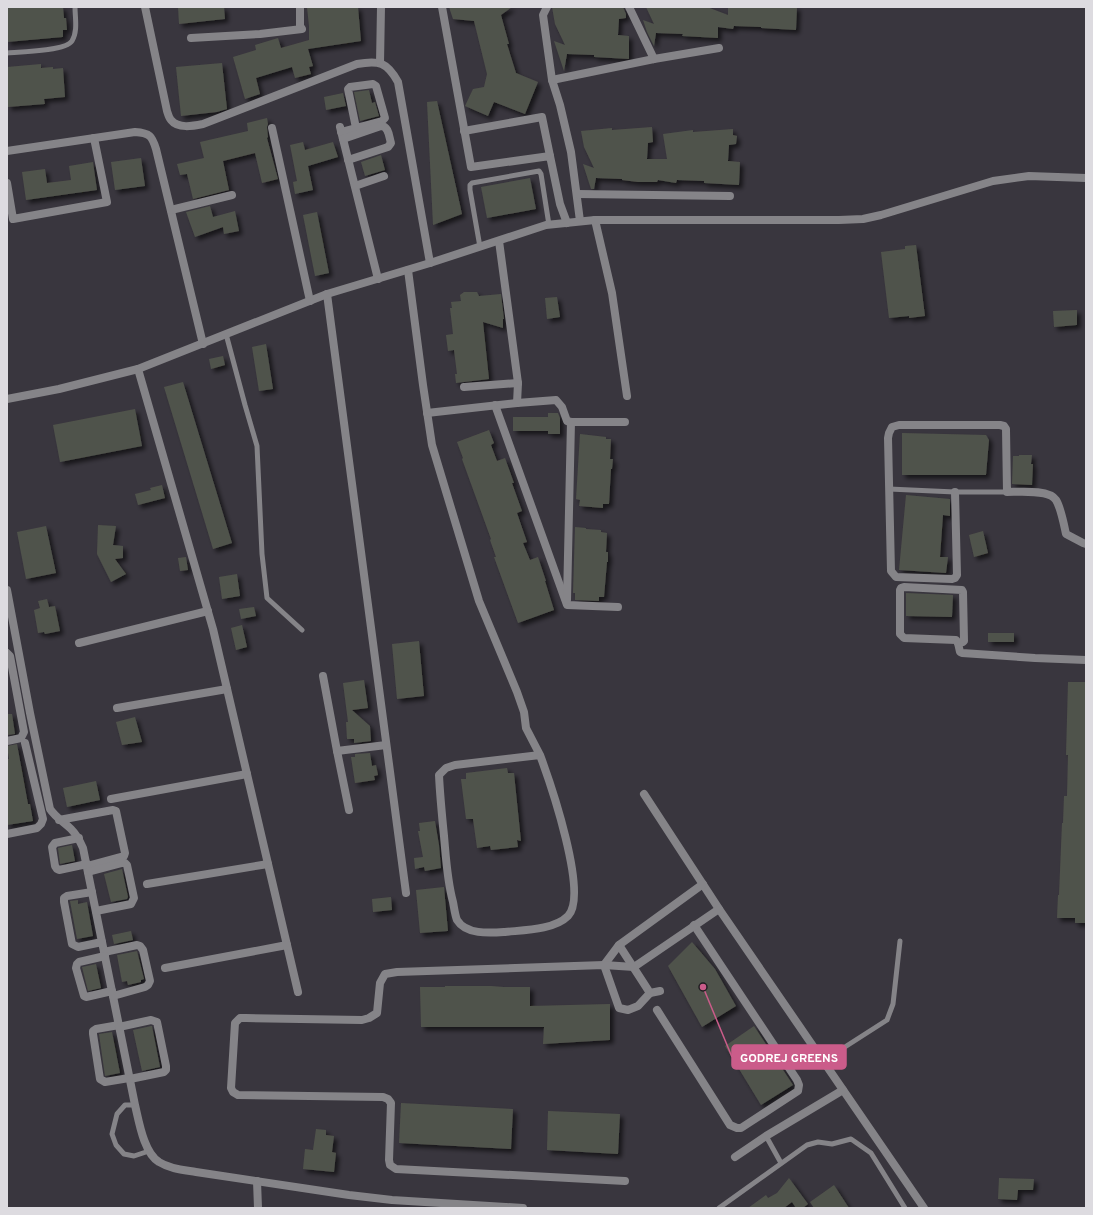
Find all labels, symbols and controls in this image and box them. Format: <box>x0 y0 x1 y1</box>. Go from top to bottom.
callout: GODREJ GREENS <box>732 1045 846 1069</box>
text: GODREJ GREENS <box>740 1051 838 1067</box>

